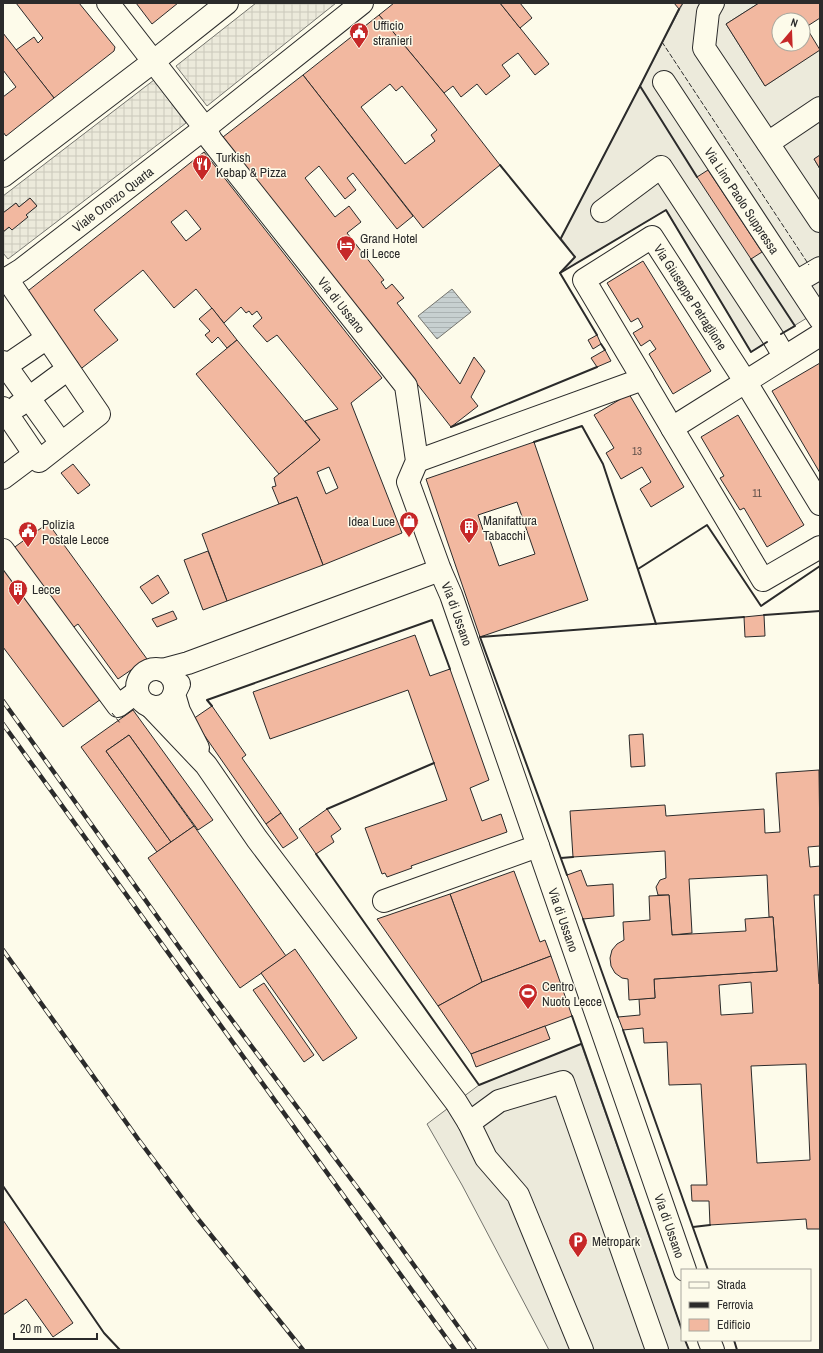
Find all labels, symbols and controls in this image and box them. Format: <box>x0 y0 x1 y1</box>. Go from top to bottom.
north arrow <box>771 12 811 52</box>
text: N <box>789 15 800 30</box>
place label: Ufficio stranieri <box>373 17 412 49</box>
public building icon: Ufficio stranieri <box>348 21 370 49</box>
street label: Via Lino Paolo Suppressa <box>701 144 783 257</box>
place label: Turkish Kebap & Pizza <box>216 149 287 181</box>
restaurant icon: Turkish Kebap & Pizza <box>191 153 213 181</box>
street label: Viale Oronzo Quarta <box>69 163 157 236</box>
place label: Grand Hotel di Lecce <box>360 230 417 262</box>
hotel icon: Grand Hotel di Lecce <box>335 234 357 262</box>
street label: Via Giuseppe Petraglione <box>650 241 731 353</box>
street label: Via di Ussano <box>314 273 369 336</box>
house number: 13 <box>632 444 642 458</box>
house number: 11 <box>752 486 762 500</box>
shop icon: Idea Luce <box>398 510 420 538</box>
place label: Manifattura Tabacchi <box>483 512 537 544</box>
place label: Idea Luce <box>348 513 395 530</box>
place label: Polizia Postale Lecce <box>42 516 109 548</box>
building icon: Manifattura Tabacchi <box>458 516 480 544</box>
public building icon: Polizia Postale Lecce <box>17 520 39 548</box>
building icon: Lecce <box>7 578 29 606</box>
street label: Via di Ussano <box>438 579 477 648</box>
place label: Lecce <box>32 581 61 598</box>
street label: Via di Ussano <box>545 885 583 954</box>
place label: Centro Nuoto Lecce <box>542 978 602 1010</box>
sports icon: Centro Nuoto Lecce <box>517 982 539 1010</box>
street label: Via di Ussano <box>651 1192 689 1260</box>
parking icon: Metropark <box>567 1230 589 1258</box>
place label: Metropark <box>592 1233 641 1250</box>
legend <box>681 1269 811 1341</box>
text: Strada <box>717 1277 747 1293</box>
text: Ferrovia <box>717 1297 754 1313</box>
scale bar <box>14 1315 97 1341</box>
text: Edificio <box>717 1317 750 1333</box>
text: 20 m <box>20 1321 42 1337</box>

